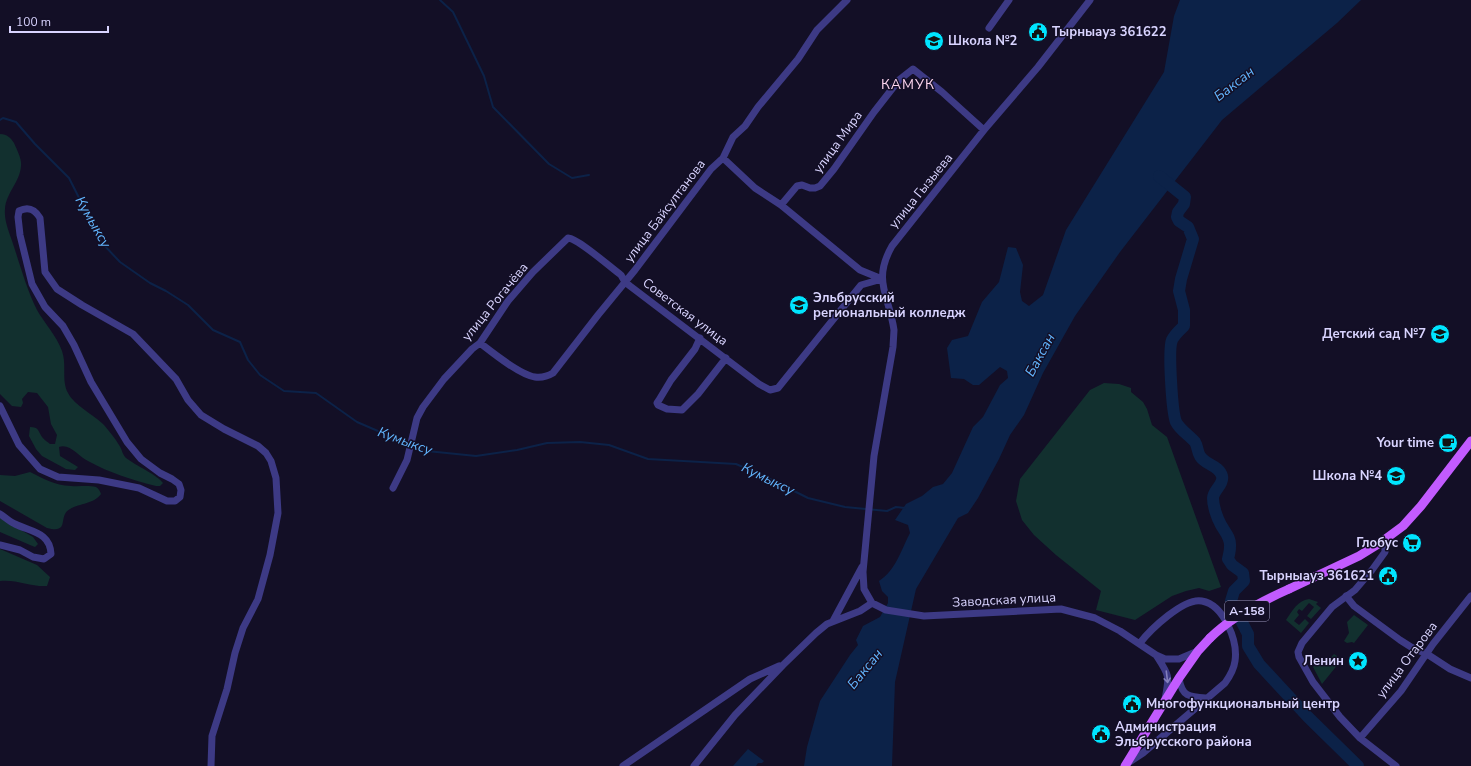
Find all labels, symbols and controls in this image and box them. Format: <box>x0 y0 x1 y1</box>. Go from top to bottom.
scale bar <box>10 8 108 34</box>
text: 100 m <box>16 14 51 30</box>
public building icon: Тырныауз 361622 <box>1027 21 1049 43</box>
place label: Тырныауз 361622 <box>1052 23 1167 41</box>
school or university icon: Школа №2 <box>923 30 945 52</box>
place label: Школа №2 <box>948 32 1018 50</box>
water label: Баксан <box>1210 62 1258 106</box>
district label: КАМУК <box>881 75 935 94</box>
street label: улица Мира <box>809 107 867 177</box>
street label: улица Гызыева <box>885 150 957 232</box>
street label: улица Байсултанова <box>620 156 710 266</box>
water label: Кумыксу <box>71 193 116 252</box>
street label: улица Рогачёва <box>458 259 532 345</box>
street label: Советская улица <box>639 274 731 350</box>
place label: Эльбрусский региональный колледж <box>813 289 966 322</box>
school or university icon: Эльбрусский региональный колледж <box>788 294 810 316</box>
school or university icon: Детский сад №7 <box>1429 323 1451 345</box>
place label: Детский сад №7 <box>1322 325 1426 343</box>
water label: Баксан <box>1020 330 1060 380</box>
water label: Кумыксу <box>375 422 436 460</box>
cafe icon: Your time <box>1437 432 1459 454</box>
place label: Your time <box>1376 434 1434 452</box>
water label: Кумыксу <box>738 458 798 500</box>
school or university icon: Школа №4 <box>1385 465 1407 487</box>
place label: Школа №4 <box>1313 467 1382 485</box>
supermarket icon: Глобус <box>1401 532 1423 554</box>
place label: Глобус <box>1356 534 1399 552</box>
public building icon: Тырныауз 361621 <box>1377 565 1399 587</box>
place label: Тырныауз 361621 <box>1260 567 1374 585</box>
street label: Заводская улица <box>952 588 1056 612</box>
road number: А-158 <box>1225 601 1269 621</box>
street label: улица Отарова <box>1372 618 1442 702</box>
water label: Баксан <box>843 645 887 693</box>
place icon: Ленин <box>1347 650 1369 672</box>
place label: Ленин <box>1303 652 1344 670</box>
one-way arrow <box>1163 670 1171 683</box>
public building icon: Многофункциональный центр <box>1121 693 1143 715</box>
place label: Многофункциональный центр <box>1146 695 1340 713</box>
place label: Администрация Эльбрусского района <box>1115 718 1252 751</box>
public building icon: Администрация Эльбрусского района <box>1090 723 1112 745</box>

